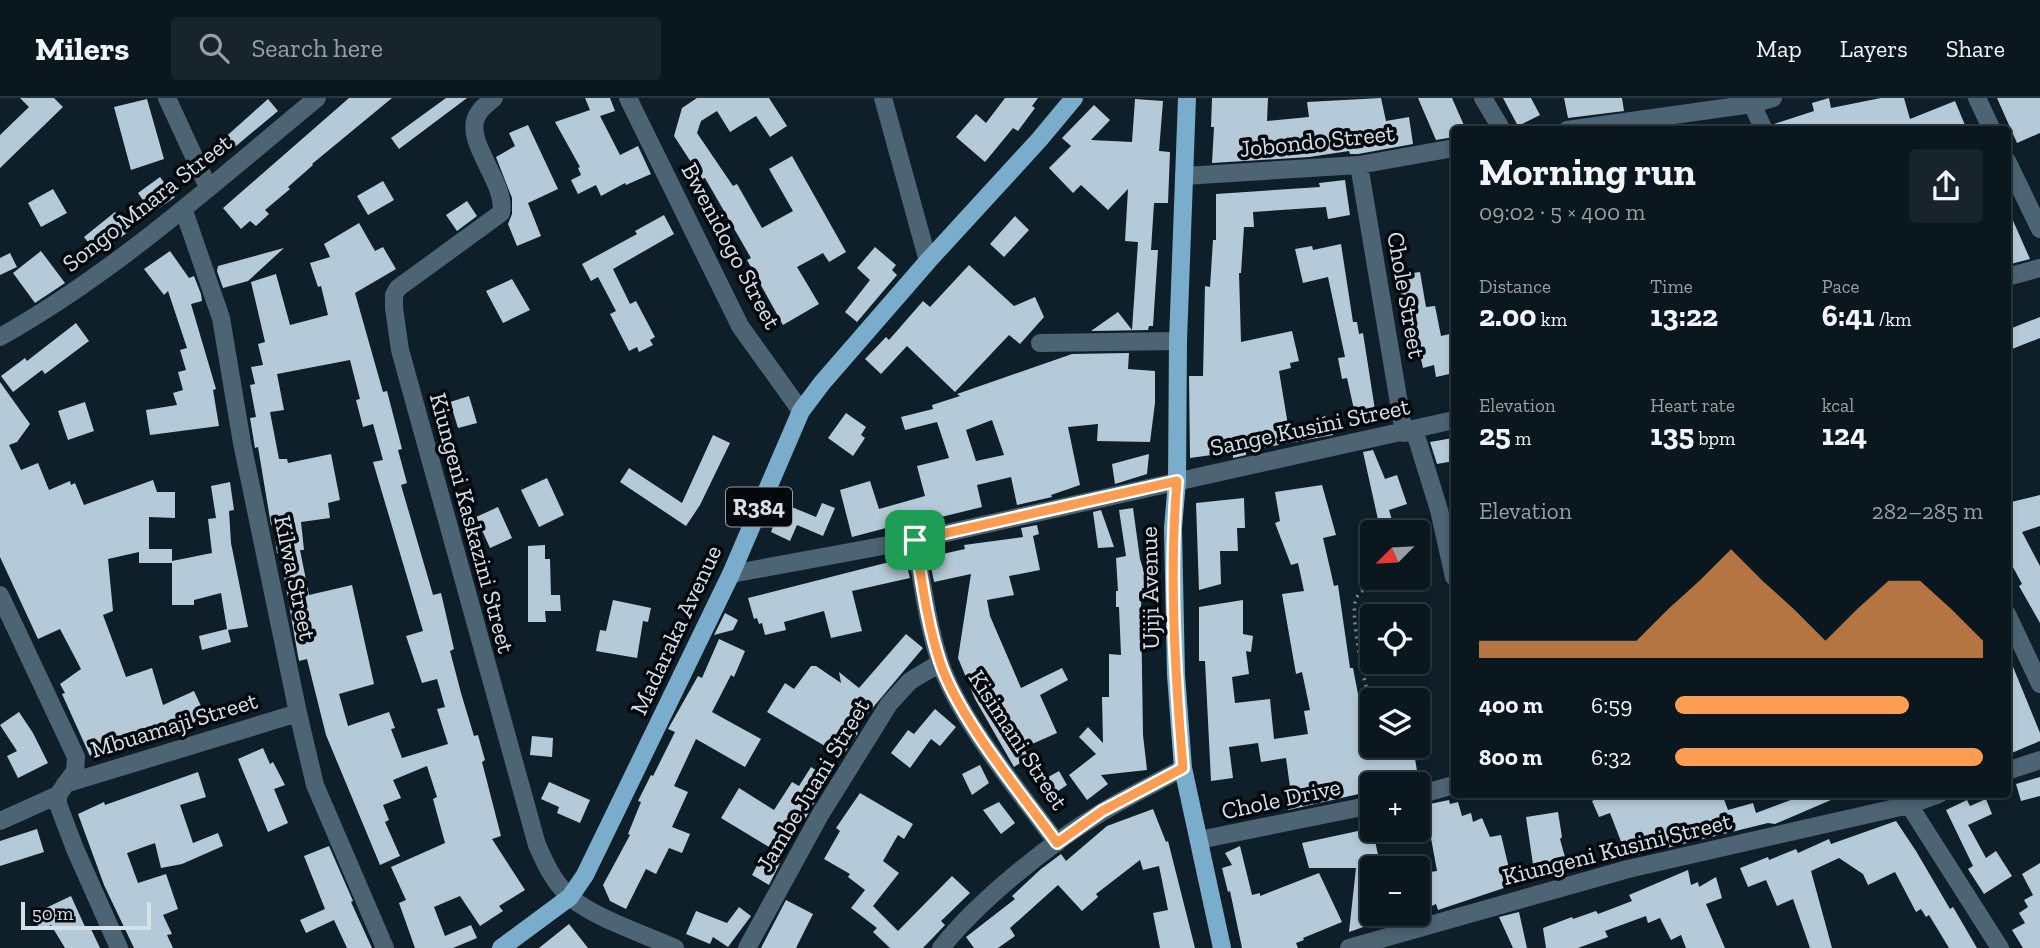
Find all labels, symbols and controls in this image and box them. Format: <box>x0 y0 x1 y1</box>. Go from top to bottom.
search box <box>171 17 661 80</box>
text: Milers <box>35 29 129 68</box>
icon: search <box>195 29 233 67</box>
text: Search here <box>251 32 383 64</box>
text: Map <box>1756 34 1802 63</box>
text: Layers <box>1840 34 1908 63</box>
text: Share <box>1946 34 2005 63</box>
street label: Jobondo Street <box>1238 118 1396 163</box>
street label: Songo Mnara Street <box>56 128 237 278</box>
text: Morning run <box>1479 149 1696 195</box>
button: share <box>1909 149 1983 223</box>
street label: Bwenidogo Street <box>675 158 787 334</box>
text: 09:02 · 5 × 400 m <box>1479 198 1645 226</box>
street label: Chole Street <box>1381 230 1432 360</box>
text: Distance <box>1479 275 1551 298</box>
text: Time <box>1650 275 1693 298</box>
text: Pace <box>1822 275 1859 298</box>
text: 2.00 <box>1479 298 1537 334</box>
text: 13:22 <box>1650 298 1718 334</box>
text: 6:41 <box>1822 298 1874 334</box>
text: km <box>1537 308 1567 331</box>
text: /km <box>1874 308 1911 331</box>
street label: Kiungeni Kaskazini Street <box>424 390 521 656</box>
street label: Sange Kusini Street <box>1208 391 1412 462</box>
text: Elevation <box>1479 394 1556 417</box>
text: Heart rate <box>1650 394 1735 417</box>
text: kcal <box>1822 394 1854 417</box>
text: 25 <box>1479 417 1511 453</box>
text: 135 <box>1650 417 1694 453</box>
text: 124 <box>1822 417 1867 453</box>
text: m <box>1511 427 1532 450</box>
text: bpm <box>1694 427 1735 450</box>
road number: R384 <box>726 488 792 526</box>
text: Elevation <box>1479 497 1572 525</box>
text: 282–285 m <box>1872 497 1983 525</box>
pin <box>885 510 945 570</box>
street label: Kilwa Street <box>268 513 323 643</box>
north arrow <box>1360 520 1430 590</box>
map controls <box>1360 520 1430 926</box>
icon: arrive <box>896 521 934 559</box>
street label: Ujiji Avenue <box>1134 526 1165 650</box>
street label: Madaraka Avenue <box>624 540 728 719</box>
button: locate <box>1360 604 1430 674</box>
street label: Kisimani Street <box>962 664 1074 815</box>
street label: Mbuamaji Street <box>87 685 261 764</box>
button: layers <box>1360 688 1430 758</box>
text: 400 m <box>1479 691 1543 719</box>
text: 6:59 <box>1591 691 1632 719</box>
street label: Jambe Juani Street <box>750 693 876 876</box>
text: 800 m <box>1479 743 1542 771</box>
text: 6:32 <box>1591 743 1631 771</box>
street label: Chole Drive <box>1219 772 1343 825</box>
button: + <box>1360 772 1430 842</box>
street label: Kiungeni Kusini Street <box>1499 806 1734 891</box>
button: − <box>1360 856 1430 926</box>
scale bar <box>21 899 150 931</box>
text: 50 m <box>32 902 73 925</box>

